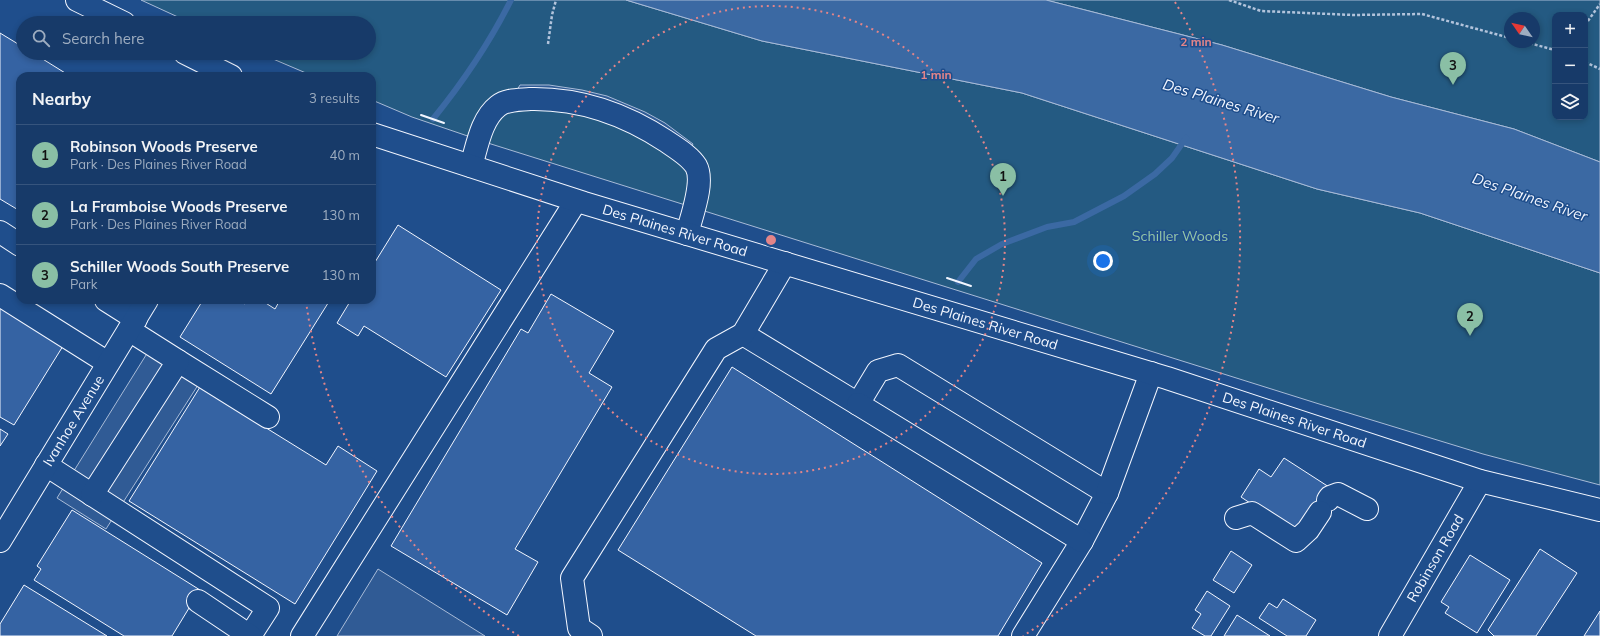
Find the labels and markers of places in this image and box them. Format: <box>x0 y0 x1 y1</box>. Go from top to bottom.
pin: 3 <box>1440 52 1466 85</box>
pin: 1 <box>990 163 1016 196</box>
centre of rings <box>764 233 778 247</box>
pin: 2 <box>1457 303 1483 336</box>

